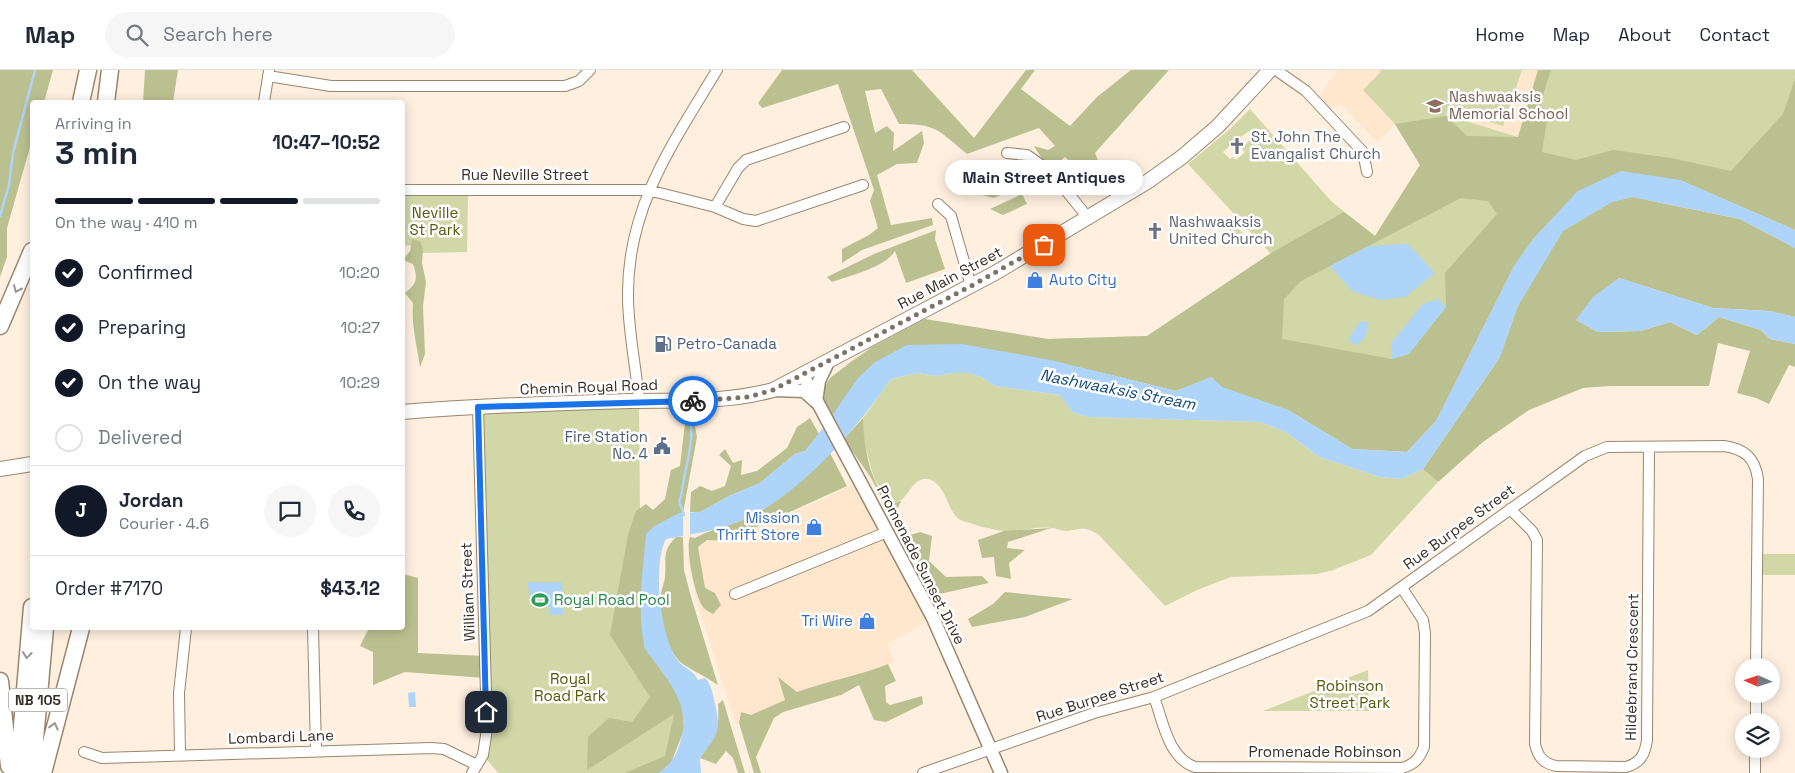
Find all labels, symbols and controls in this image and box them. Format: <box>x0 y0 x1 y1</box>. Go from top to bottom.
search box <box>105 12 455 57</box>
text: Map <box>25 19 75 50</box>
icon: search <box>123 21 151 49</box>
text: Search here <box>163 22 273 47</box>
text: Home <box>1476 23 1525 46</box>
text: Map <box>1553 23 1590 46</box>
text: About <box>1618 23 1672 46</box>
text: Contact <box>1700 23 1770 46</box>
place label: Nashwaaksis Memorial School <box>1449 87 1568 123</box>
school or university icon: Nashwaaksis Memorial School <box>1425 96 1445 116</box>
text: Arriving in <box>55 113 132 134</box>
place label: St. John The Evangalist Church <box>1251 127 1381 163</box>
text: 10:47–10:52 <box>272 130 380 155</box>
text: 3 min <box>55 133 138 173</box>
church icon: St. John The Evangalist Church <box>1227 136 1247 156</box>
callout: Main Street Antiques <box>945 160 1143 195</box>
street label: Rue Neville Street <box>461 165 589 184</box>
text: Main Street Antiques <box>963 167 1125 188</box>
park label: Neville St Park <box>409 203 461 239</box>
text: On the way · 410 m <box>55 212 198 233</box>
place label: Nashwaaksis United Church <box>1169 212 1272 248</box>
church icon: Nashwaaksis United Church <box>1145 221 1165 241</box>
pin <box>1023 224 1065 266</box>
icon: bag <box>1030 231 1058 259</box>
street label: Rue Main Street <box>894 242 1005 313</box>
icon: check <box>55 259 83 287</box>
text: Confirmed <box>98 260 193 285</box>
text: 10:20 <box>339 262 380 283</box>
shop icon: Auto City <box>1025 270 1045 290</box>
place label: Auto City <box>1049 270 1117 289</box>
one-way arrow <box>12 284 23 293</box>
icon: check <box>55 314 83 342</box>
text: Preparing <box>98 315 186 340</box>
text: 10:27 <box>340 317 380 338</box>
fuel station icon: Petro-Canada <box>653 334 673 354</box>
place label: Petro-Canada <box>677 334 777 353</box>
water label: Nashwaaksis Stream <box>1039 364 1198 415</box>
icon: check <box>55 369 83 397</box>
text: On the way <box>98 370 201 395</box>
text: 10:29 <box>340 372 380 393</box>
street label: Chemin Royal Road <box>520 375 658 398</box>
courier <box>668 376 718 426</box>
icon: bike <box>679 387 707 415</box>
text: Delivered <box>98 425 183 450</box>
place label: Fire Station No. 4 <box>565 427 648 463</box>
public building icon: Fire Station No. 4 <box>652 436 672 456</box>
street label: Rue Burpee Street <box>1399 480 1518 573</box>
street label: Promenade Sunset Drive <box>873 482 970 648</box>
button: chat <box>264 485 316 537</box>
button: phone <box>328 485 380 537</box>
text: Jordan <box>119 488 184 513</box>
text: J <box>75 498 87 523</box>
place label: Mission Thrift Store <box>716 508 800 544</box>
text: Courier · 4.6 <box>119 513 209 534</box>
shop icon: Mission Thrift Store <box>804 517 824 537</box>
street label: William Street <box>456 542 479 642</box>
text: Order #7170 <box>55 576 163 601</box>
text: $43.12 <box>320 576 380 601</box>
sports icon: Royal Road Pool <box>530 590 550 610</box>
place label: Royal Road Pool <box>554 590 670 609</box>
street label: Hildebrand Crescent <box>1621 593 1642 741</box>
place label: Tri Wire <box>801 611 853 630</box>
shop icon: Tri Wire <box>857 611 877 631</box>
one-way arrow <box>22 651 33 659</box>
north arrow <box>1735 658 1780 702</box>
map controls <box>1735 658 1780 758</box>
street label: Rue Burpee Street <box>1034 667 1166 726</box>
park label: Royal Road Park <box>534 669 606 705</box>
park label: Robinson Street Park <box>1310 676 1390 712</box>
road number: NB 105 <box>9 688 67 712</box>
pin <box>465 691 507 733</box>
icon: home <box>472 698 500 726</box>
button: layers <box>1735 713 1780 758</box>
one-way arrow <box>48 721 59 730</box>
street label: Lombardi Lane <box>228 725 334 748</box>
street label: Promenade Robinson <box>1248 742 1402 761</box>

